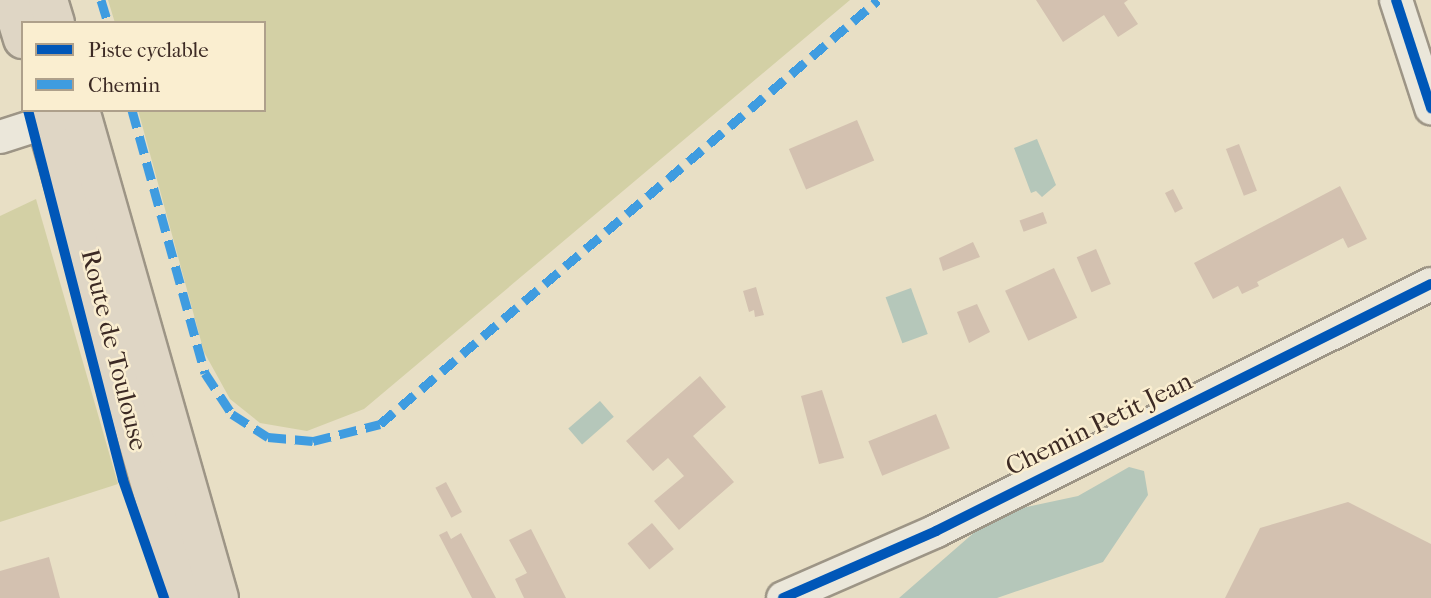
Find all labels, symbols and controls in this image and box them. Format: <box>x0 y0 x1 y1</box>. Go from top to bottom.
legend <box>21 21 266 112</box>
text: Piste cyclable <box>88 38 209 62</box>
text: Chemin <box>88 73 160 97</box>
street label: Route de Toulouse <box>74 246 154 454</box>
street label: Chemin Petit Jean <box>1001 365 1197 483</box>

